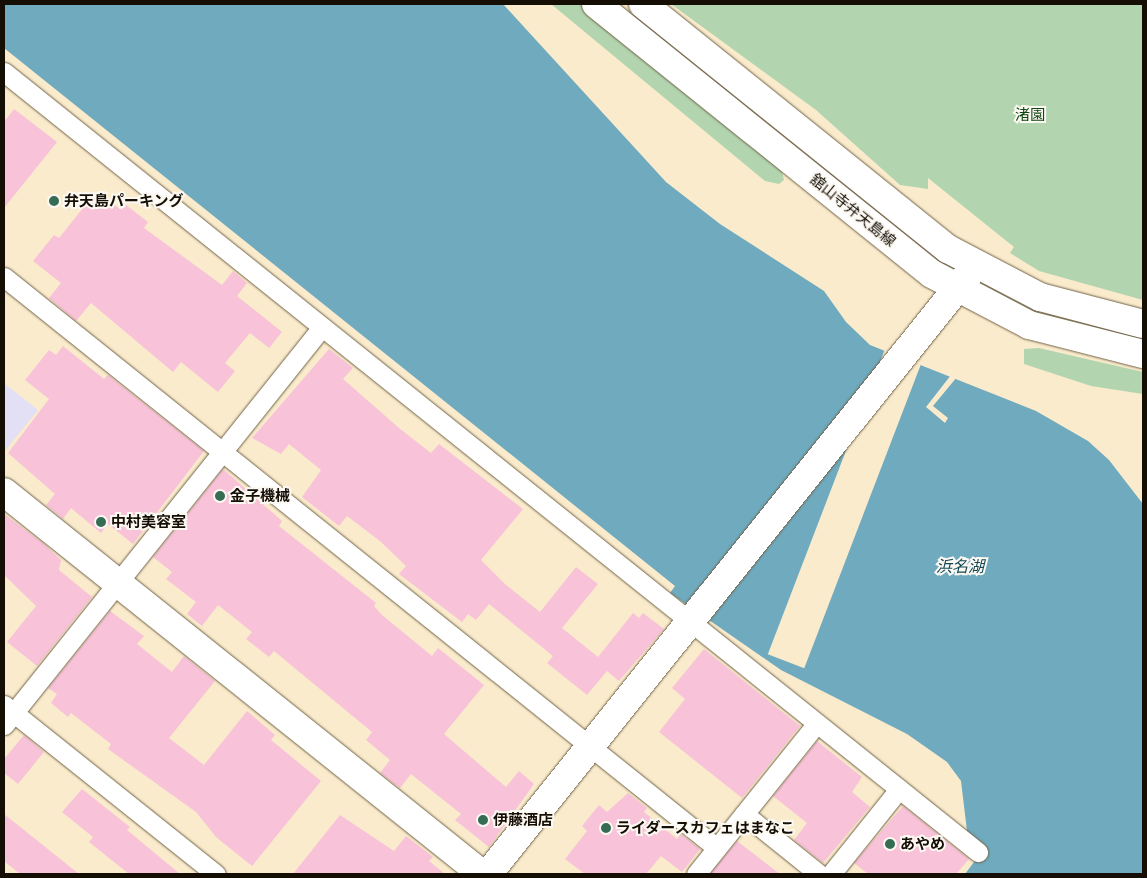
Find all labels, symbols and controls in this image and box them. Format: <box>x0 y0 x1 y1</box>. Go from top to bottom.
park label: 渚園 <box>1015 106 1045 124</box>
street label: 舘山寺弁天島線 <box>807 170 899 250</box>
place label: 弁天島パーキング <box>64 192 184 210</box>
marker: 弁天島パーキング <box>48 195 60 207</box>
place label: 金子機械 <box>230 487 290 505</box>
marker: 金子機械 <box>214 490 226 502</box>
place label: 中村美容室 <box>111 513 186 531</box>
marker: 中村美容室 <box>95 516 107 528</box>
water label: 浜名湖 <box>936 557 984 577</box>
place label: 伊藤酒店 <box>493 811 553 829</box>
marker: 伊藤酒店 <box>477 814 489 826</box>
place label: ライダースカフェはまなこ <box>616 819 796 837</box>
marker: ライダースカフェはまなこ <box>600 822 612 834</box>
place label: あやめ <box>900 835 945 853</box>
marker: あやめ <box>884 838 896 850</box>

